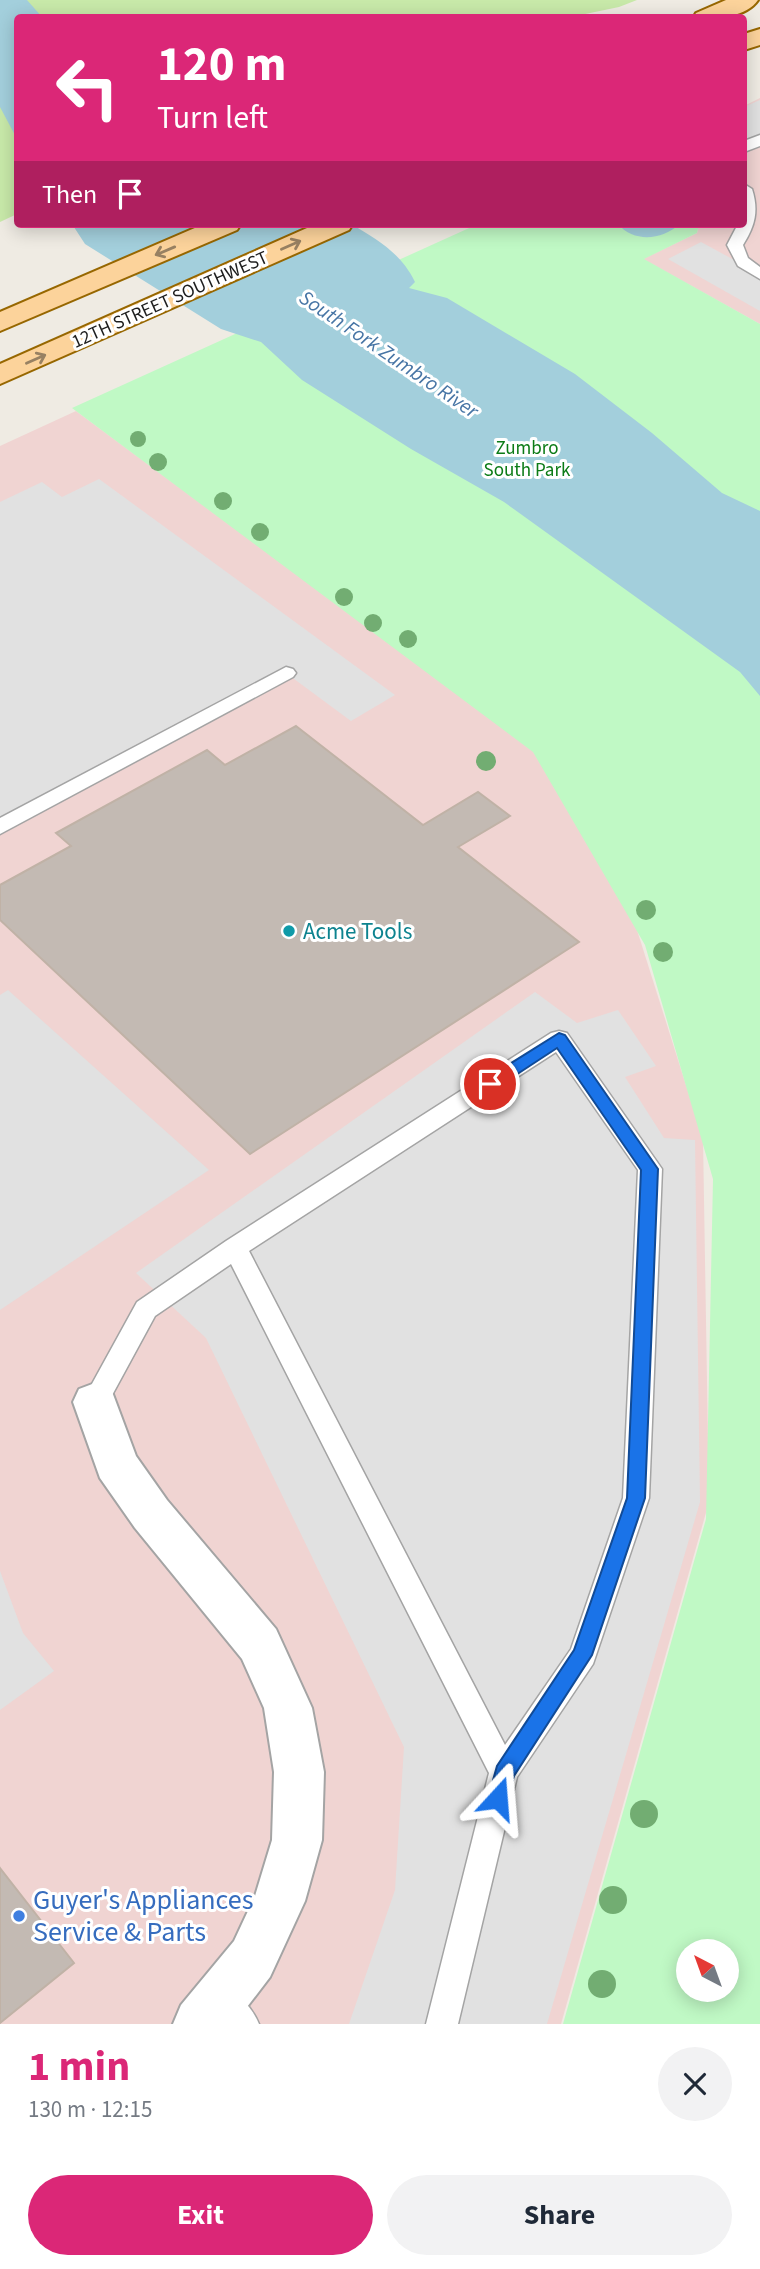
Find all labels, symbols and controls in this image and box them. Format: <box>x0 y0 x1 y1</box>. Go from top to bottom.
text: 120 m <box>157 30 286 100</box>
icon: left <box>42 42 133 133</box>
text: Turn left <box>157 95 268 141</box>
icon: arrive <box>111 175 149 213</box>
text: Then <box>42 176 97 213</box>
one-way arrow <box>280 238 301 251</box>
street label: 12TH STREET SOUTHWEST <box>67 244 273 356</box>
one-way arrow <box>155 245 176 258</box>
water label: South Fork Zumbro River <box>293 283 485 426</box>
one-way arrow <box>25 352 46 365</box>
park label: Zumbro South Park <box>484 435 571 484</box>
place label: Acme Tools <box>303 915 412 948</box>
marker: Acme Tools <box>281 923 297 939</box>
pin <box>460 1054 520 1114</box>
icon: arrive <box>471 1065 509 1103</box>
position arrow <box>461 1761 535 1835</box>
place label: Guyer's Appliances Service & Parts <box>33 1880 253 1952</box>
marker: Guyer's Appliances Service & Parts <box>11 1908 27 1924</box>
north arrow <box>676 1939 738 2002</box>
map controls <box>676 1939 739 2002</box>
text: 1 min <box>28 2037 130 2097</box>
button: close <box>658 2047 732 2121</box>
text: 130 m · 12:15 <box>28 2093 152 2126</box>
button: Exit <box>28 2175 373 2255</box>
button: Share <box>387 2175 732 2255</box>

